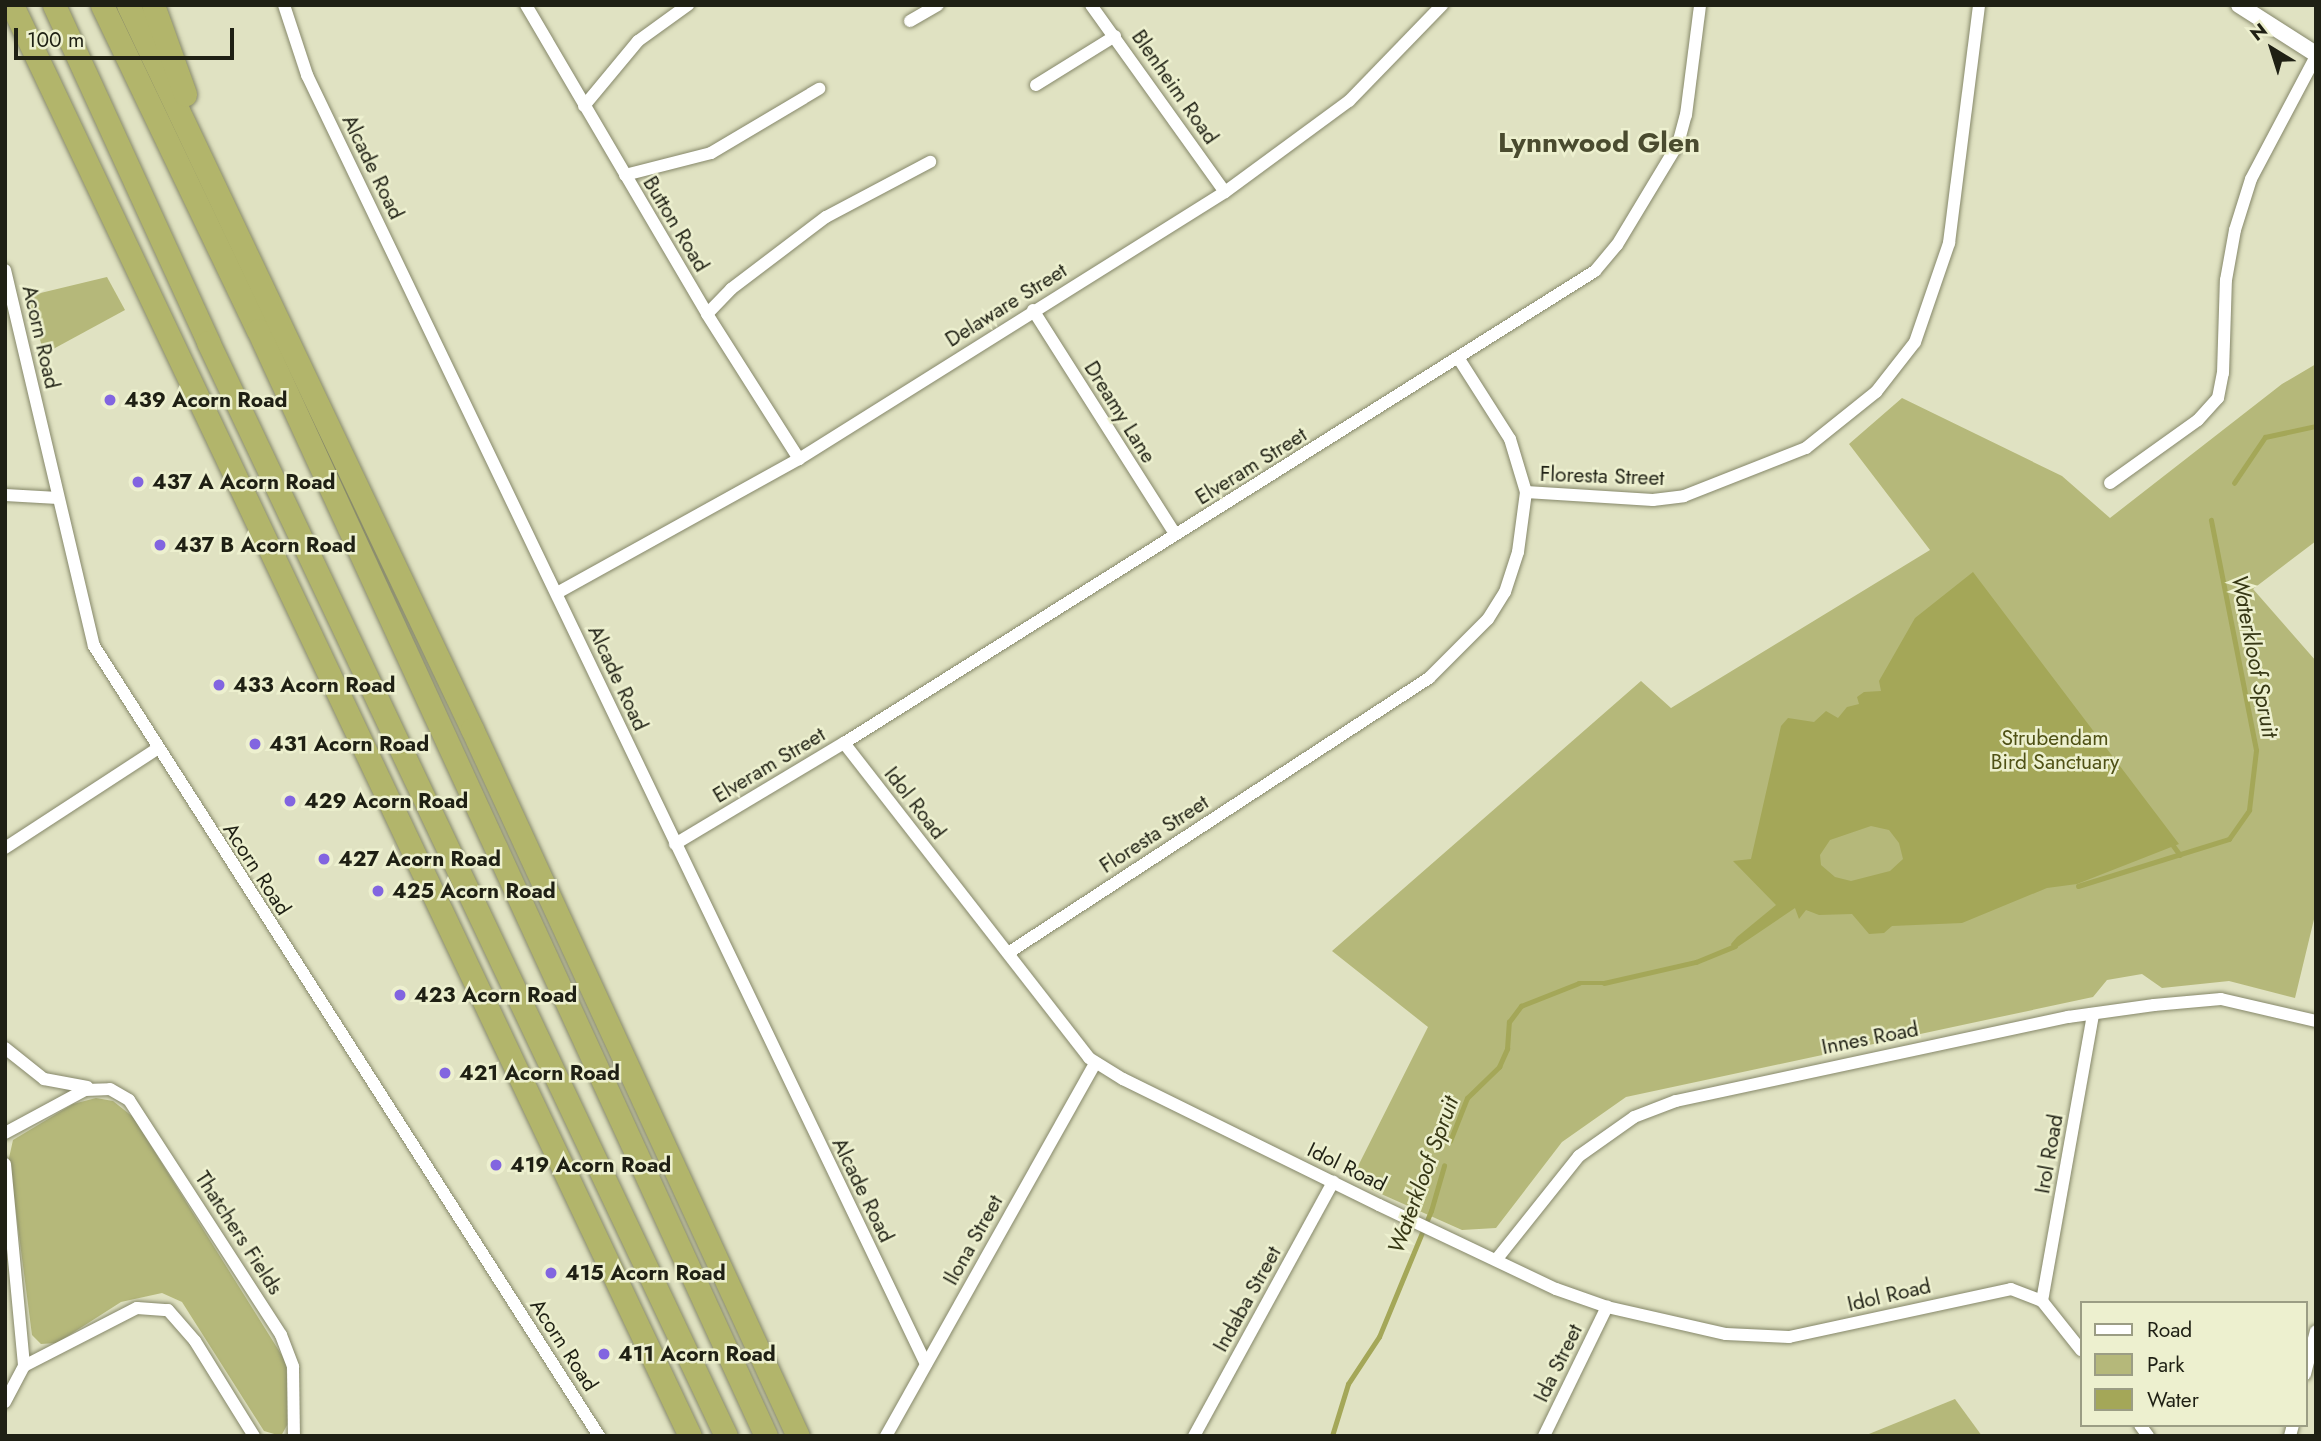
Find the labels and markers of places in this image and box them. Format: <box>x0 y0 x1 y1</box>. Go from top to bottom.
place label: 439 Acorn Road <box>124 387 288 413</box>
marker: 439 Acorn Road <box>102 392 118 408</box>
place label: 437 A Acorn Road <box>152 469 336 495</box>
marker: 437 A Acorn Road <box>130 474 146 490</box>
place label: 437 B Acorn Road <box>174 532 356 558</box>
marker: 437 B Acorn Road <box>152 537 168 553</box>
place label: 433 Acorn Road <box>233 672 395 698</box>
marker: 433 Acorn Road <box>211 677 227 693</box>
place label: 431 Acorn Road <box>269 731 429 757</box>
marker: 431 Acorn Road <box>247 736 263 752</box>
place label: 429 Acorn Road <box>304 788 468 814</box>
marker: 429 Acorn Road <box>282 793 298 809</box>
place label: 427 Acorn Road <box>338 846 501 872</box>
marker: 427 Acorn Road <box>316 851 332 867</box>
place label: 425 Acorn Road <box>392 878 556 904</box>
marker: 425 Acorn Road <box>370 883 386 899</box>
place label: 423 Acorn Road <box>414 982 577 1008</box>
marker: 423 Acorn Road <box>392 987 408 1003</box>
place label: 421 Acorn Road <box>459 1060 620 1086</box>
marker: 421 Acorn Road <box>437 1065 453 1081</box>
place label: 419 Acorn Road <box>510 1152 671 1178</box>
marker: 419 Acorn Road <box>488 1157 504 1173</box>
place label: 415 Acorn Road <box>565 1260 726 1286</box>
marker: 415 Acorn Road <box>543 1265 559 1281</box>
place label: 411 Acorn Road <box>618 1341 776 1367</box>
marker: 411 Acorn Road <box>596 1346 612 1362</box>

